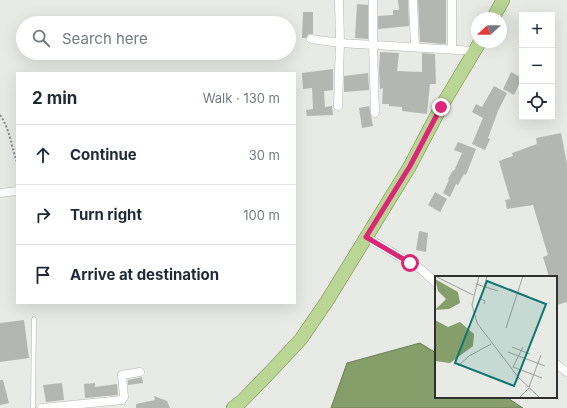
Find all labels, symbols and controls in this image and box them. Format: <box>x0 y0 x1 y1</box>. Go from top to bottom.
north arrow <box>471 12 507 48</box>
map controls <box>519 12 555 120</box>
button: + <box>519 12 555 48</box>
search box <box>16 16 296 60</box>
icon: search <box>30 27 52 49</box>
text: Search here <box>62 29 148 48</box>
button: − <box>519 48 555 84</box>
button: locate <box>519 84 555 120</box>
text: 2 min <box>32 88 77 108</box>
text: Walk · 130 m <box>203 90 280 106</box>
route end <box>432 98 450 116</box>
icon: ahead <box>32 144 54 166</box>
text: Continue <box>70 145 137 164</box>
text: 30 m <box>249 147 280 163</box>
icon: right <box>32 204 54 226</box>
text: Turn right <box>70 205 142 224</box>
text: 100 m <box>243 207 280 223</box>
route start <box>401 254 419 272</box>
icon: arrive <box>32 264 54 286</box>
text: Arrive at destination <box>70 265 219 284</box>
inset map <box>435 276 557 398</box>

